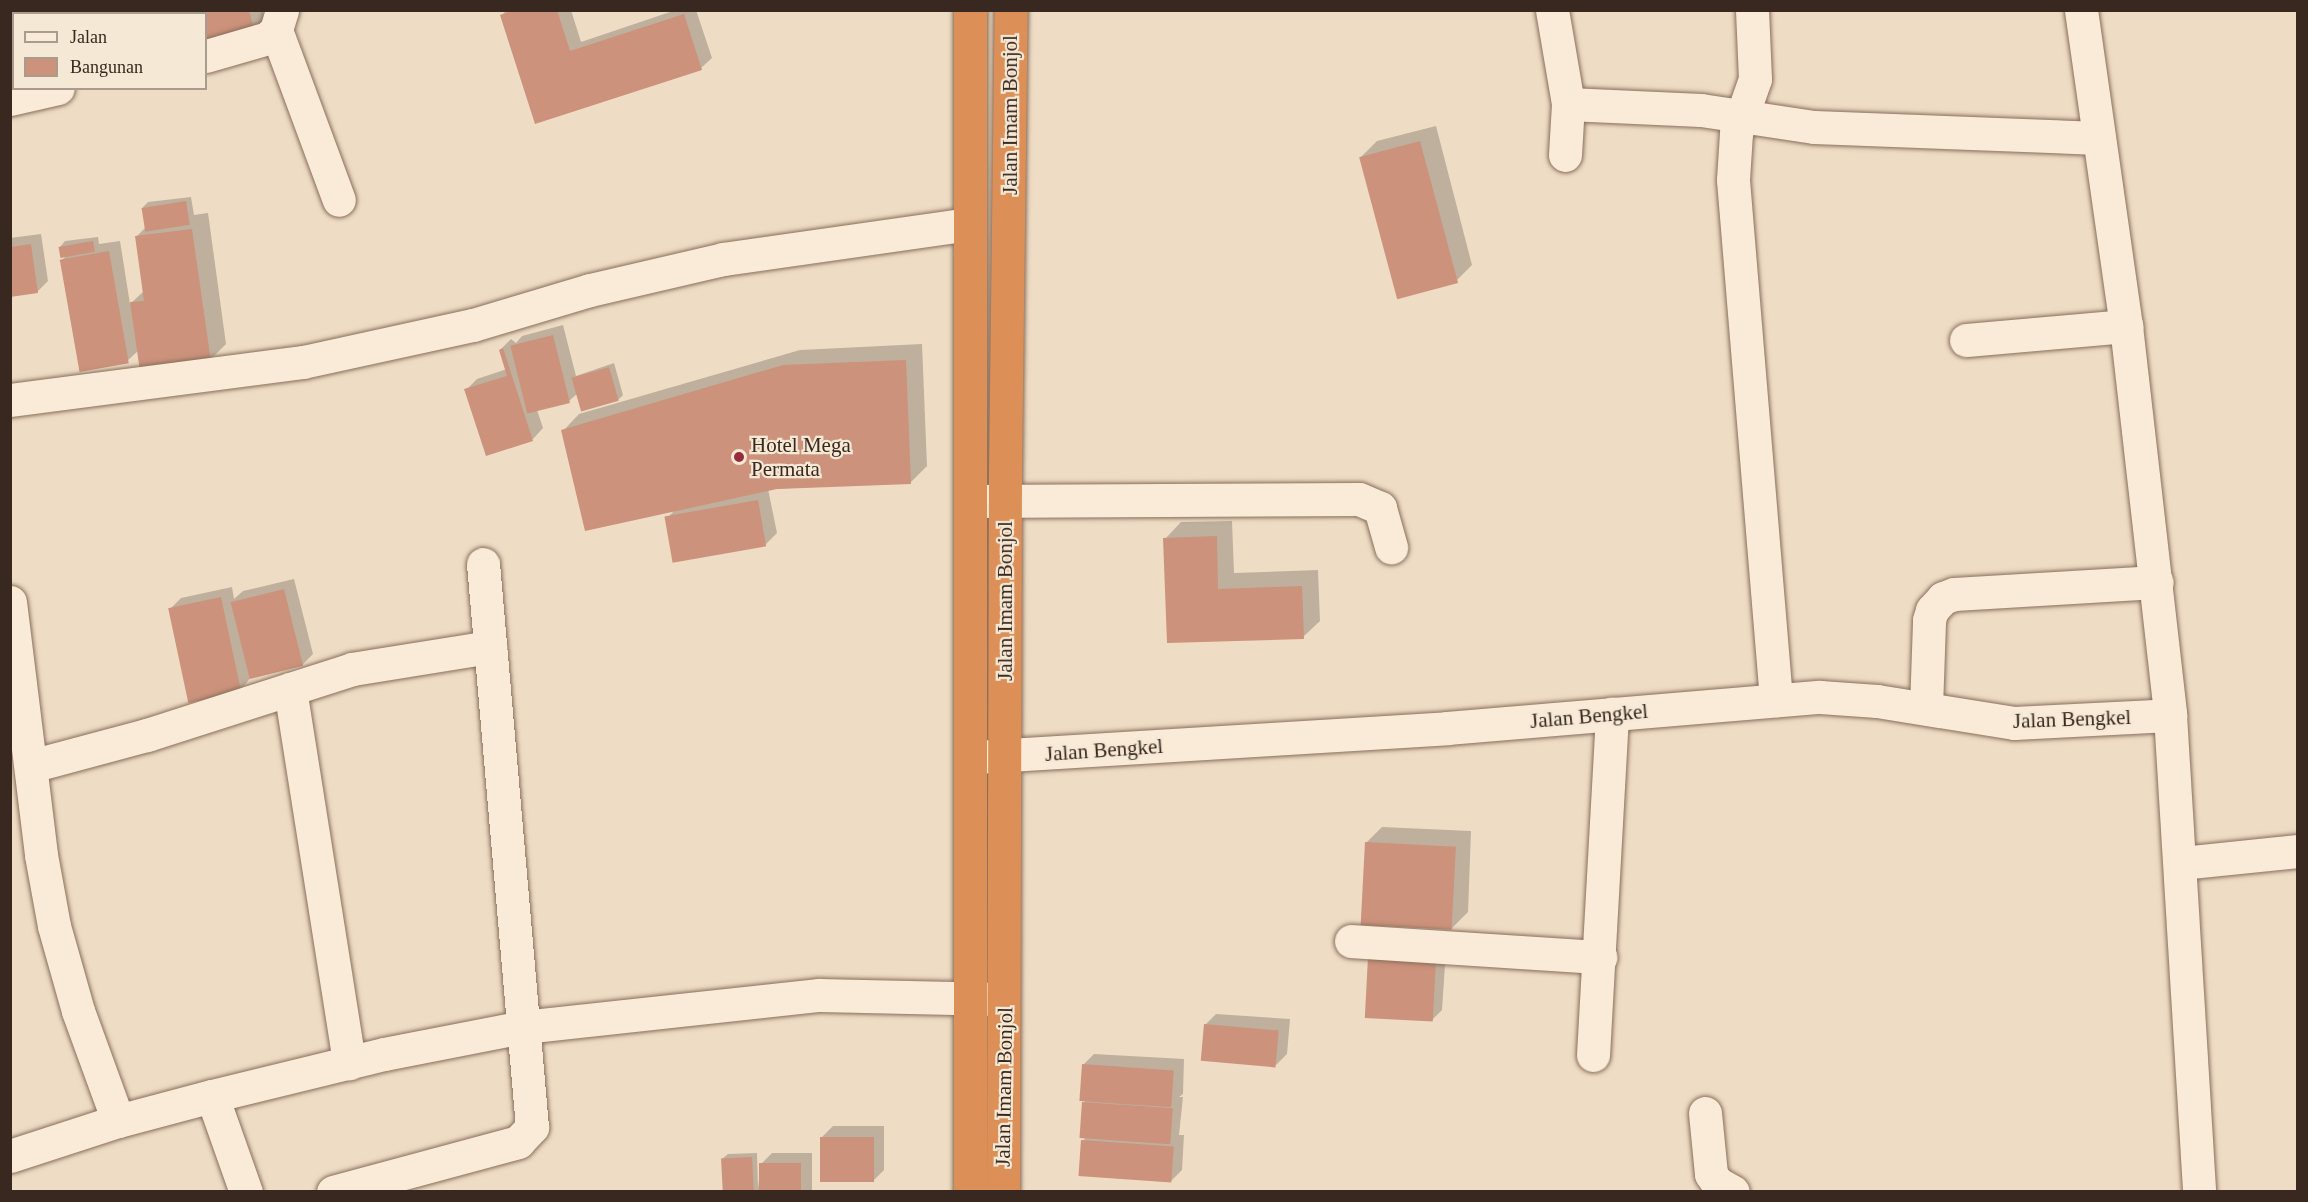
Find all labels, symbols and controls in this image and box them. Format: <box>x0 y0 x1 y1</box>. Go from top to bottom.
legend <box>12 12 207 90</box>
text: Jalan <box>70 27 107 47</box>
street label: Jalan Imam Bonjol <box>997 35 1023 195</box>
text: Bangunan <box>70 57 143 77</box>
place label: Hotel Mega Permata <box>751 432 851 482</box>
marker: Hotel Mega Permata <box>732 450 746 464</box>
street label: Jalan Imam Bonjol <box>992 521 1018 681</box>
street label: Jalan Bengkel <box>1529 698 1649 734</box>
street label: Jalan Bengkel <box>2012 704 2132 734</box>
street label: Jalan Bengkel <box>1044 733 1164 767</box>
street label: Jalan Imam Bonjol <box>990 1007 1018 1167</box>

